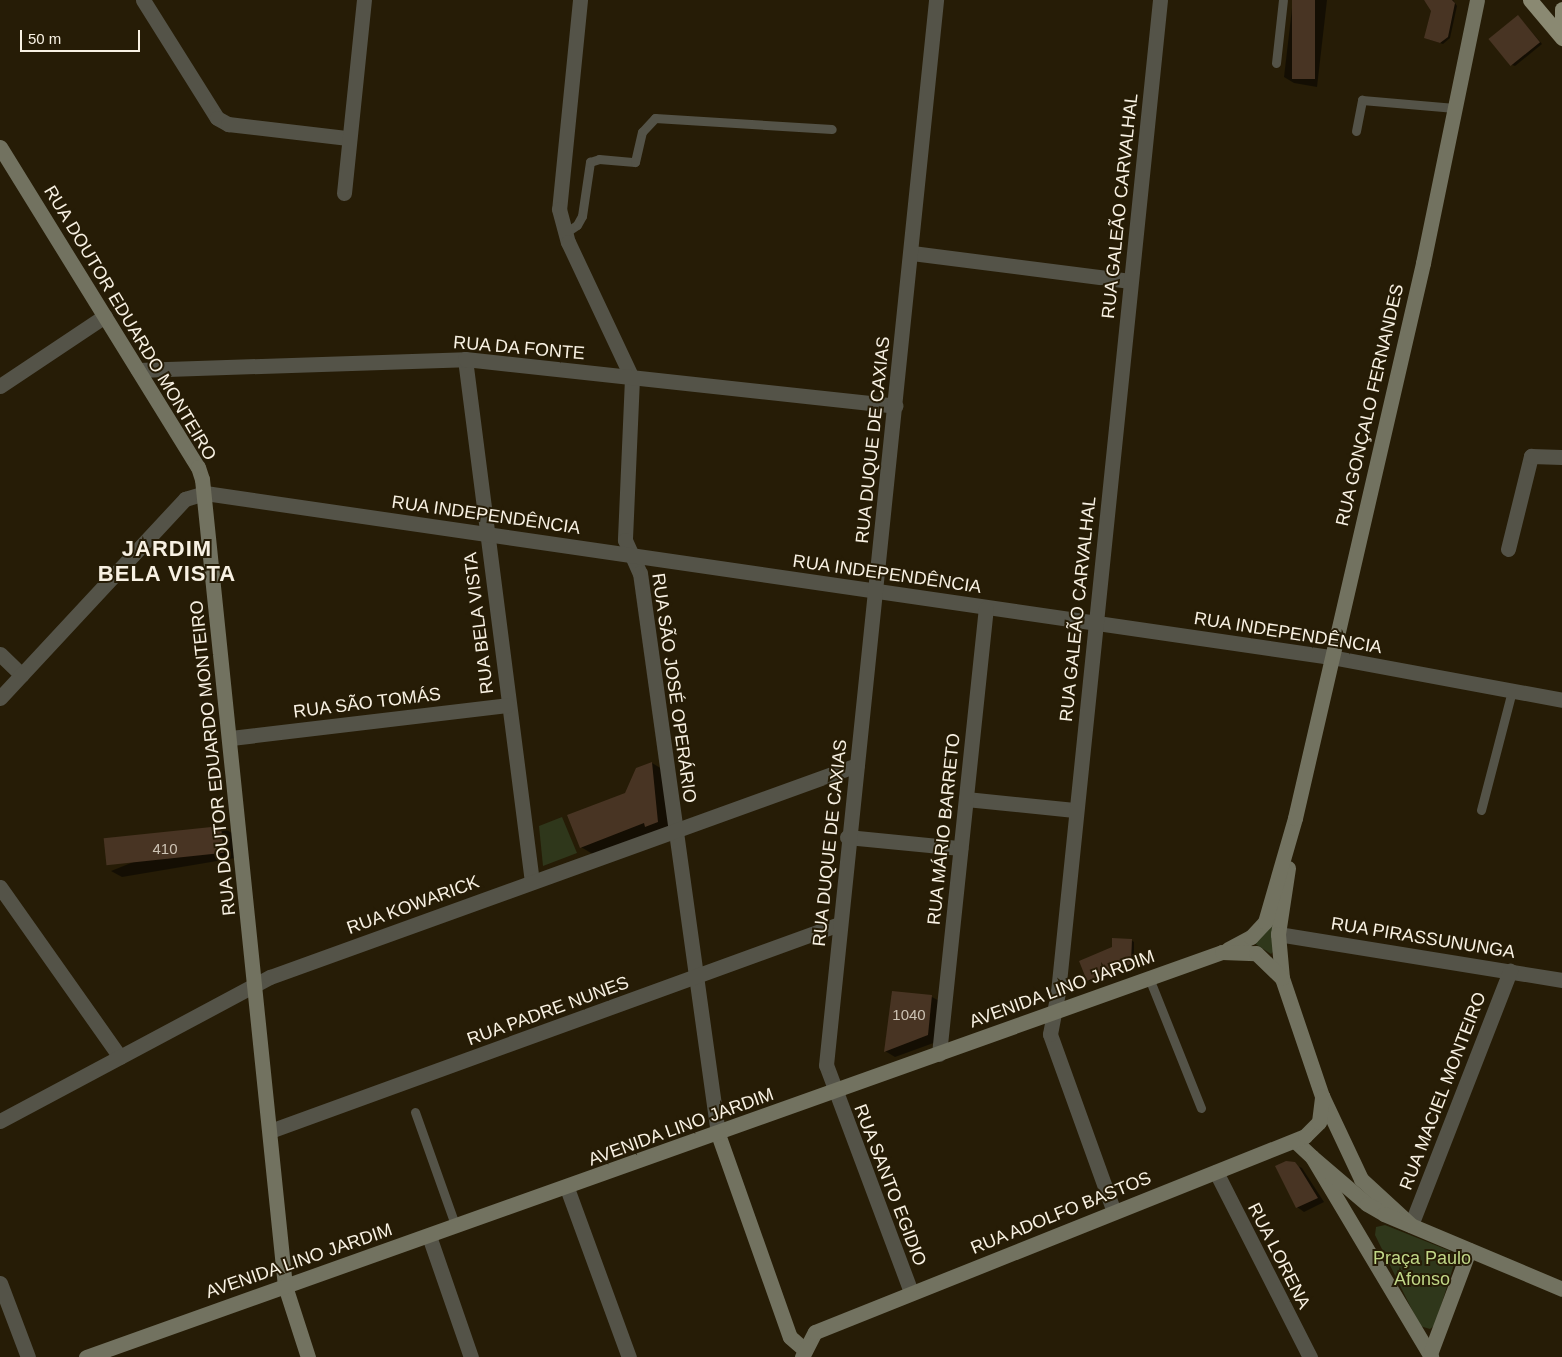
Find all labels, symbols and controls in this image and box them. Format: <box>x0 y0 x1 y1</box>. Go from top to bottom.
scale bar <box>22 20 142 52</box>
text: 50 m <box>28 30 61 47</box>
street label: RUA GALEÃO CARVALHAL <box>1097 92 1143 320</box>
street label: RUA DOUTOR EDUARDO MONTEIRO <box>39 181 221 465</box>
street label: RUA GONÇALO FERNANDES <box>1331 281 1409 529</box>
street label: RUA DA FONTE <box>451 331 587 365</box>
street label: RUA DUQUE DE CAXIAS <box>851 335 895 545</box>
street label: RUA INDEPENDÊNCIA <box>390 491 582 539</box>
street label: RUA GALEÃO CARVALHAL <box>1055 495 1101 723</box>
district label: JARDIM BELA VISTA <box>96 535 238 586</box>
street label: RUA BELA VISTA <box>459 550 499 696</box>
street label: RUA INDEPENDÊNCIA <box>791 550 983 598</box>
street label: RUA SÃO JOSÉ OPERÁRIO <box>647 571 701 805</box>
street label: RUA DOUTOR EDUARDO MONTEIRO <box>186 599 240 917</box>
street label: RUA INDEPENDÊNCIA <box>1192 607 1384 659</box>
street label: RUA SÃO TOMÁS <box>291 683 443 723</box>
street label: RUA MÁRIO BARRETO <box>923 732 965 926</box>
street label: RUA DUQUE DE CAXIAS <box>808 738 852 948</box>
house number: 410 <box>152 840 178 858</box>
street label: RUA KOWARICK <box>343 871 483 939</box>
street label: RUA PIRASSUNUNGA <box>1329 913 1517 963</box>
street label: AVENIDA LINO JARDIM <box>966 945 1158 1033</box>
street label: RUA PADRE NUNES <box>464 971 632 1051</box>
street label: RUA MACIEL MONTEIRO <box>1395 988 1491 1194</box>
house number: 1040 <box>892 1006 926 1024</box>
street label: AVENIDA LINO JARDIM <box>585 1083 777 1171</box>
street label: RUA SANTO EGIDIO <box>849 1101 931 1269</box>
street label: RUA ADOLFO BASTOS <box>967 1167 1155 1259</box>
street label: RUA LORENA <box>1243 1199 1315 1313</box>
street label: AVENIDA LINO JARDIM <box>202 1219 396 1303</box>
park label: Praça Paulo Afonso <box>1373 1248 1471 1290</box>

